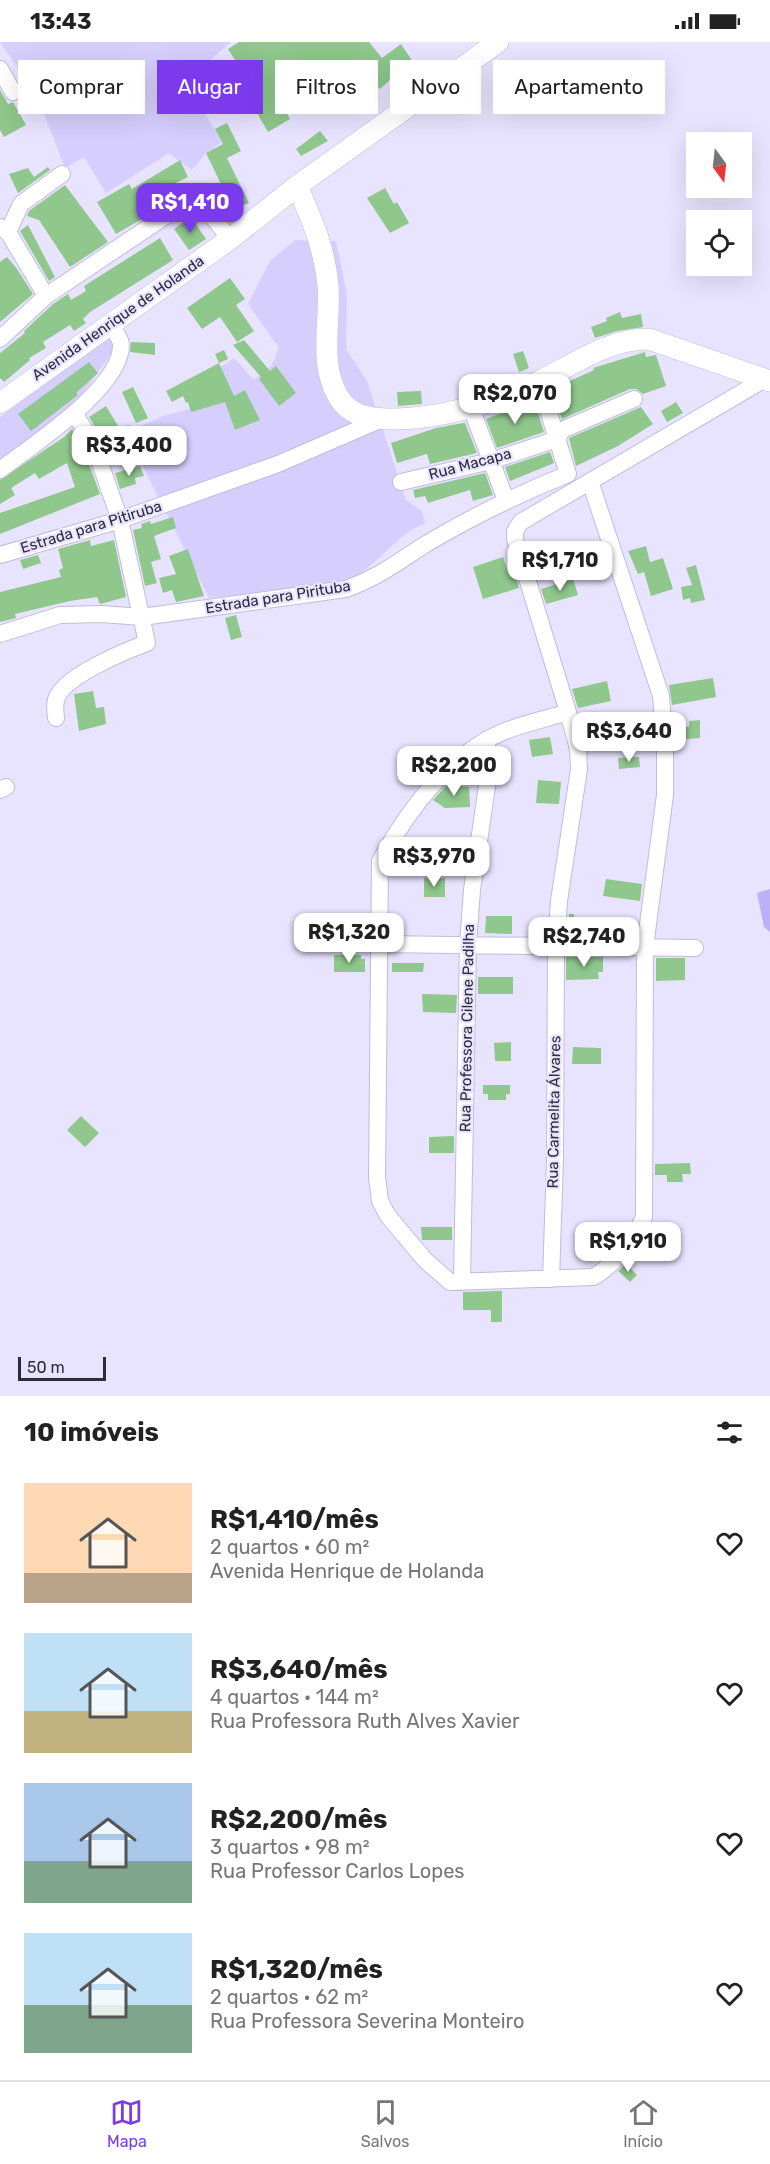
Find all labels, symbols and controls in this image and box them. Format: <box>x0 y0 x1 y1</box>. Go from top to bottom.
text: 13:43 <box>30 8 91 35</box>
chip: Comprar <box>18 60 145 114</box>
chip: Alugar <box>157 60 263 114</box>
chip: Filtros <box>275 60 378 114</box>
chip: Novo <box>390 60 481 114</box>
chip: Apartamento <box>493 60 665 114</box>
north arrow <box>686 132 752 198</box>
map controls <box>686 132 752 276</box>
pin: R$1,410 <box>135 183 245 234</box>
text: R$1,410 <box>150 190 230 214</box>
button: locate <box>686 210 752 276</box>
street label: Avenida Henrique de Holanda <box>29 252 207 384</box>
pin: R$2,070 <box>460 374 570 425</box>
text: R$2,070 <box>473 381 557 405</box>
pin: R$3,400 <box>74 426 184 477</box>
text: R$3,400 <box>86 433 172 457</box>
street label: Rua Macapa <box>427 444 513 484</box>
street label: Estrada para Pitiruba <box>18 497 164 557</box>
pin: R$1,710 <box>505 541 615 592</box>
text: R$1,710 <box>521 548 599 572</box>
street label: Estrada para Pirituba <box>204 577 352 617</box>
pin: R$3,640 <box>574 712 684 763</box>
text: R$3,640 <box>586 719 672 743</box>
pin: R$2,200 <box>399 746 509 797</box>
text: R$2,200 <box>411 753 497 777</box>
pin: R$3,970 <box>379 837 489 888</box>
text: R$3,970 <box>393 844 476 868</box>
pin: R$1,320 <box>294 913 404 964</box>
pin: R$2,740 <box>529 917 639 968</box>
text: R$1,320 <box>308 920 390 944</box>
street label: Rua Professora Cilene Padilha <box>456 924 478 1132</box>
text: R$2,740 <box>542 924 626 948</box>
street label: Rua Carmelita Álvares <box>544 1035 564 1189</box>
pin: R$1,910 <box>573 1222 683 1273</box>
text: R$1,910 <box>589 1229 667 1253</box>
scale bar <box>18 1354 106 1382</box>
text: 50 m <box>27 1358 65 1377</box>
icon: filters <box>713 1416 746 1449</box>
text: 10 imóveis <box>24 1417 159 1448</box>
text: R$1,410/mês <box>210 1504 379 1535</box>
icon: home <box>72 1507 144 1579</box>
icon: heart <box>713 1527 746 1560</box>
text: 2 quartos · 60 m² <box>210 1535 369 1559</box>
text: Avenida Henrique de Holanda <box>210 1559 484 1583</box>
text: R$3,640/mês <box>210 1654 388 1685</box>
icon: home <box>72 1657 144 1729</box>
icon: heart <box>713 1677 746 1710</box>
text: 4 quartos · 144 m² <box>210 1685 379 1709</box>
text: Rua Professora Ruth Alves Xavier <box>210 1709 520 1733</box>
text: R$2,200/mês <box>210 1804 387 1835</box>
icon: home <box>72 1807 144 1879</box>
icon: heart <box>713 1827 746 1860</box>
text: 3 quartos · 98 m² <box>210 1835 370 1859</box>
text: Rua Professor Carlos Lopes <box>210 1859 465 1883</box>
text: R$1,320/mês <box>210 1954 383 1985</box>
icon: home <box>72 1957 144 2029</box>
icon: heart <box>713 1977 746 2010</box>
text: 2 quartos · 62 m² <box>210 1985 368 2009</box>
text: Rua Professora Severina Monteiro <box>210 2009 524 2033</box>
tab: Mapa <box>107 2096 147 2151</box>
tab: Salvos <box>361 2096 409 2151</box>
tab: Início <box>623 2096 663 2151</box>

